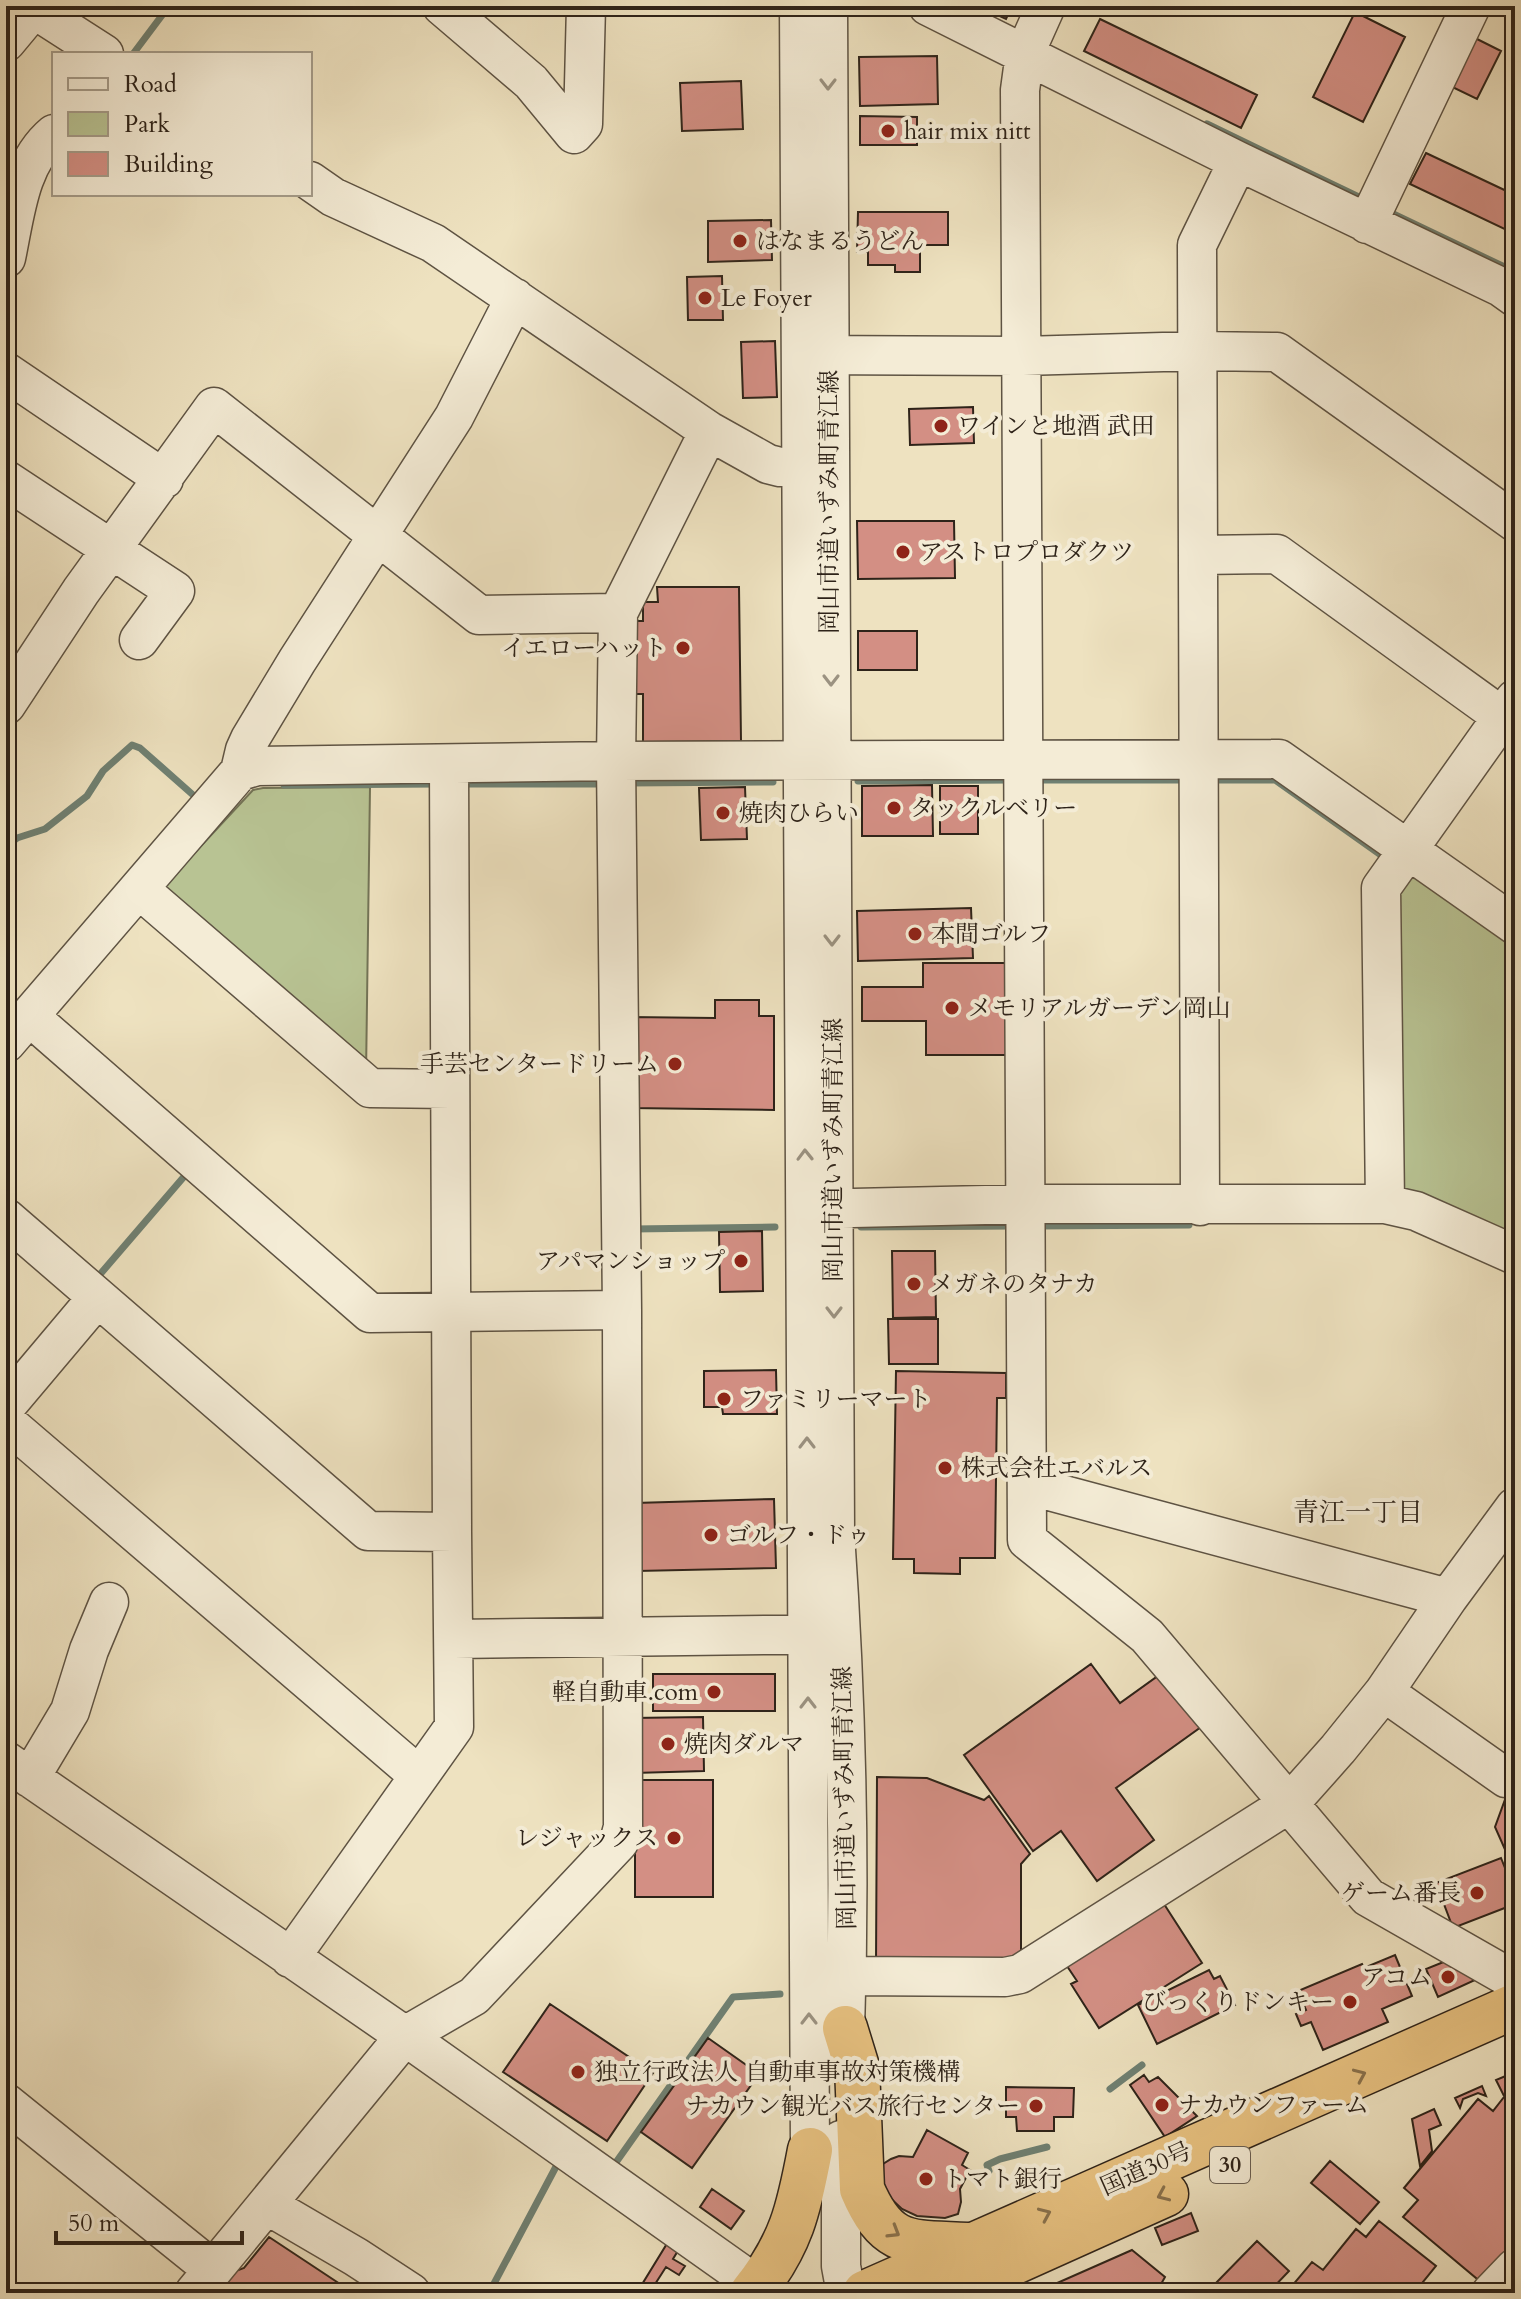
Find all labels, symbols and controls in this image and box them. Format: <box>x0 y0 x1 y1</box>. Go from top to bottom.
legend <box>52 52 312 196</box>
text: Road <box>124 68 177 101</box>
one-way arrow <box>819 78 837 91</box>
text: Park <box>124 108 170 141</box>
place label: hair mix nitt <box>904 115 1031 148</box>
marker: hair mix nitt <box>879 122 897 140</box>
text: Building <box>124 148 214 181</box>
place label: はなまるうどん <box>756 225 924 258</box>
marker: はなまるうどん <box>731 232 749 250</box>
place label: Le Foyer <box>721 282 812 315</box>
marker: Le Foyer <box>696 289 714 307</box>
street label: 岡山市道いずみ町青江線 <box>813 370 846 634</box>
place label: ワインと地酒 武田 <box>957 410 1155 443</box>
marker: ワインと地酒 武田 <box>932 417 950 435</box>
place label: アストロプロダクツ <box>919 536 1134 569</box>
marker: アストロプロダクツ <box>894 543 912 561</box>
place label: イエローハット <box>501 632 667 665</box>
marker: イエローハット <box>674 639 692 657</box>
one-way arrow <box>822 674 840 687</box>
place label: タックルベリー <box>910 792 1077 825</box>
place label: 焼肉ひらい <box>739 797 859 830</box>
marker: タックルベリー <box>885 799 903 817</box>
marker: 焼肉ひらい <box>714 804 732 822</box>
place label: 本間ゴルフ <box>931 918 1051 951</box>
marker: 本間ゴルフ <box>906 925 924 943</box>
one-way arrow <box>823 934 841 947</box>
place label: メモリアルガーデン岡山 <box>968 992 1231 1025</box>
marker: メモリアルガーデン岡山 <box>943 999 961 1017</box>
street label: 岡山市道いずみ町青江線 <box>817 1018 850 1282</box>
place label: 手芸センタードリーム <box>420 1048 659 1081</box>
marker: 手芸センタードリーム <box>666 1055 684 1073</box>
one-way arrow <box>797 1148 814 1161</box>
place label: アパマンショップ <box>536 1245 725 1278</box>
marker: アパマンショップ <box>732 1252 750 1270</box>
place label: メガネのタナカ <box>930 1268 1098 1301</box>
marker: メガネのタナカ <box>905 1275 923 1293</box>
one-way arrow <box>825 1306 843 1319</box>
place label: ファミリーマート <box>740 1383 932 1416</box>
marker: ファミリーマート <box>715 1390 733 1408</box>
one-way arrow <box>798 1436 816 1449</box>
place label: 株式会社エバルス <box>961 1452 1152 1485</box>
marker: 株式会社エバルス <box>936 1459 954 1477</box>
district label: 青江一丁目 <box>1293 1495 1423 1530</box>
place label: ゴルフ・ドゥ <box>727 1519 870 1552</box>
marker: ゴルフ・ドゥ <box>702 1526 720 1544</box>
street label: 岡山市道いずみ町青江線 <box>826 1666 864 1930</box>
place label: 軽自動車.com <box>552 1676 699 1709</box>
marker: 軽自動車.com <box>705 1683 723 1701</box>
one-way arrow <box>799 1696 817 1709</box>
place label: 焼肉ダルマ <box>684 1728 804 1761</box>
marker: 焼肉ダルマ <box>659 1735 677 1753</box>
place label: レジャックス <box>515 1822 658 1855</box>
marker: レジャックス <box>665 1829 683 1847</box>
place label: ゲーム番長 <box>1341 1877 1461 1910</box>
marker: ゲーム番長 <box>1468 1884 1486 1902</box>
place label: アコム <box>1361 1961 1432 1994</box>
marker: アコム <box>1439 1968 1457 1986</box>
place label: びっくりドンキー <box>1142 1986 1334 2019</box>
marker: びっくりドンキー <box>1341 1993 1359 2011</box>
one-way arrow <box>800 2012 818 2025</box>
place label: 独立行政法人 自動車事故対策機構 <box>594 2056 960 2089</box>
marker: 独立行政法人 自動車事故対策機構 <box>569 2063 587 2081</box>
one-way arrow <box>1352 2069 1366 2085</box>
place label: ナカウンファーム <box>1178 2089 1369 2122</box>
place label: ナカウン観光バス旅行センター <box>685 2090 1020 2123</box>
marker: ナカウンファーム <box>1153 2096 1171 2114</box>
marker: ナカウン観光バス旅行センター <box>1027 2097 1045 2115</box>
street label: 国道30号 <box>1095 2134 1197 2204</box>
road number: 30 <box>1210 2147 1250 2183</box>
place label: トマト銀行 <box>942 2163 1062 2196</box>
marker: トマト銀行 <box>917 2170 935 2188</box>
one-way arrow <box>1157 2186 1171 2202</box>
scale bar <box>56 2195 242 2245</box>
text: 50 m <box>68 2207 120 2240</box>
one-way arrow <box>1037 2208 1051 2224</box>
one-way arrow <box>885 2222 900 2238</box>

